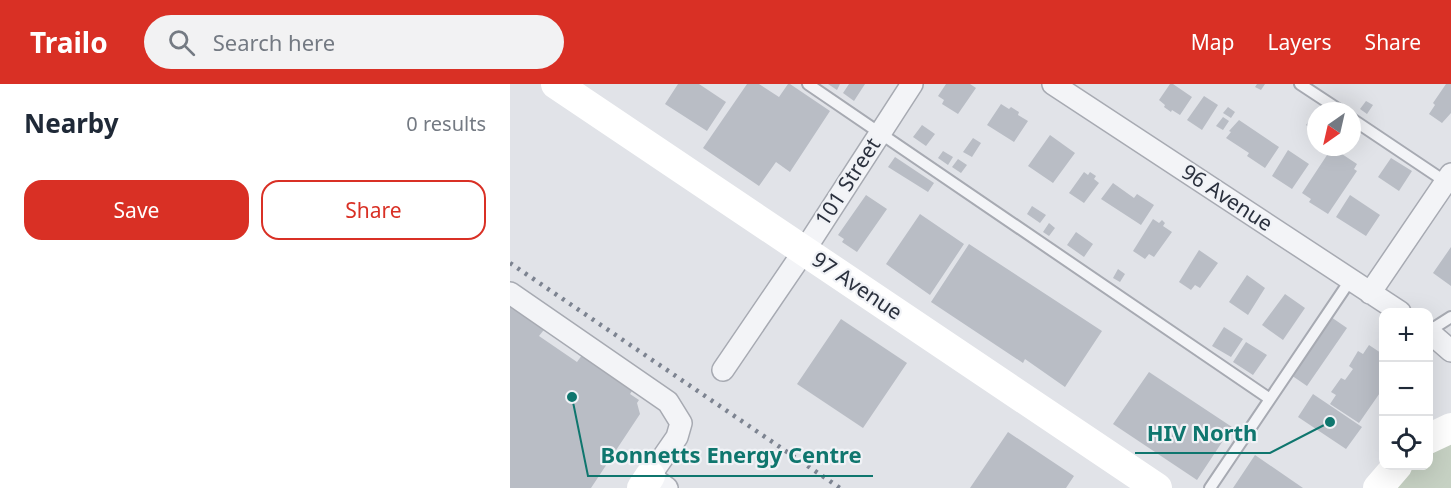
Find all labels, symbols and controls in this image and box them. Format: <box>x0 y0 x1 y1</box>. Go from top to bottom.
search box <box>144 15 564 69</box>
text: Trailo <box>30 23 108 61</box>
icon: search <box>165 26 198 59</box>
text: Search here <box>213 27 335 57</box>
text: Map <box>1191 28 1235 56</box>
text: Layers <box>1268 28 1332 56</box>
text: Share <box>1365 28 1421 56</box>
north arrow <box>1307 102 1361 156</box>
text: Nearby <box>24 105 119 141</box>
text: 0 results <box>406 110 486 137</box>
street label: 101 Street <box>808 131 886 231</box>
street label: 96 Avenue <box>1177 157 1278 237</box>
button: Save <box>24 180 249 240</box>
button: Share <box>261 180 486 240</box>
street label: 97 Avenue <box>807 245 908 326</box>
map controls <box>1379 308 1433 470</box>
button: + <box>1379 308 1433 362</box>
button: − <box>1379 362 1433 416</box>
callout: HIV North <box>1135 413 1270 453</box>
button: locate <box>1379 416 1433 470</box>
text: HIV North <box>1147 417 1257 447</box>
callout: Bonnetts Energy Centre <box>588 436 873 476</box>
text: Bonnetts Energy Centre <box>600 439 862 469</box>

